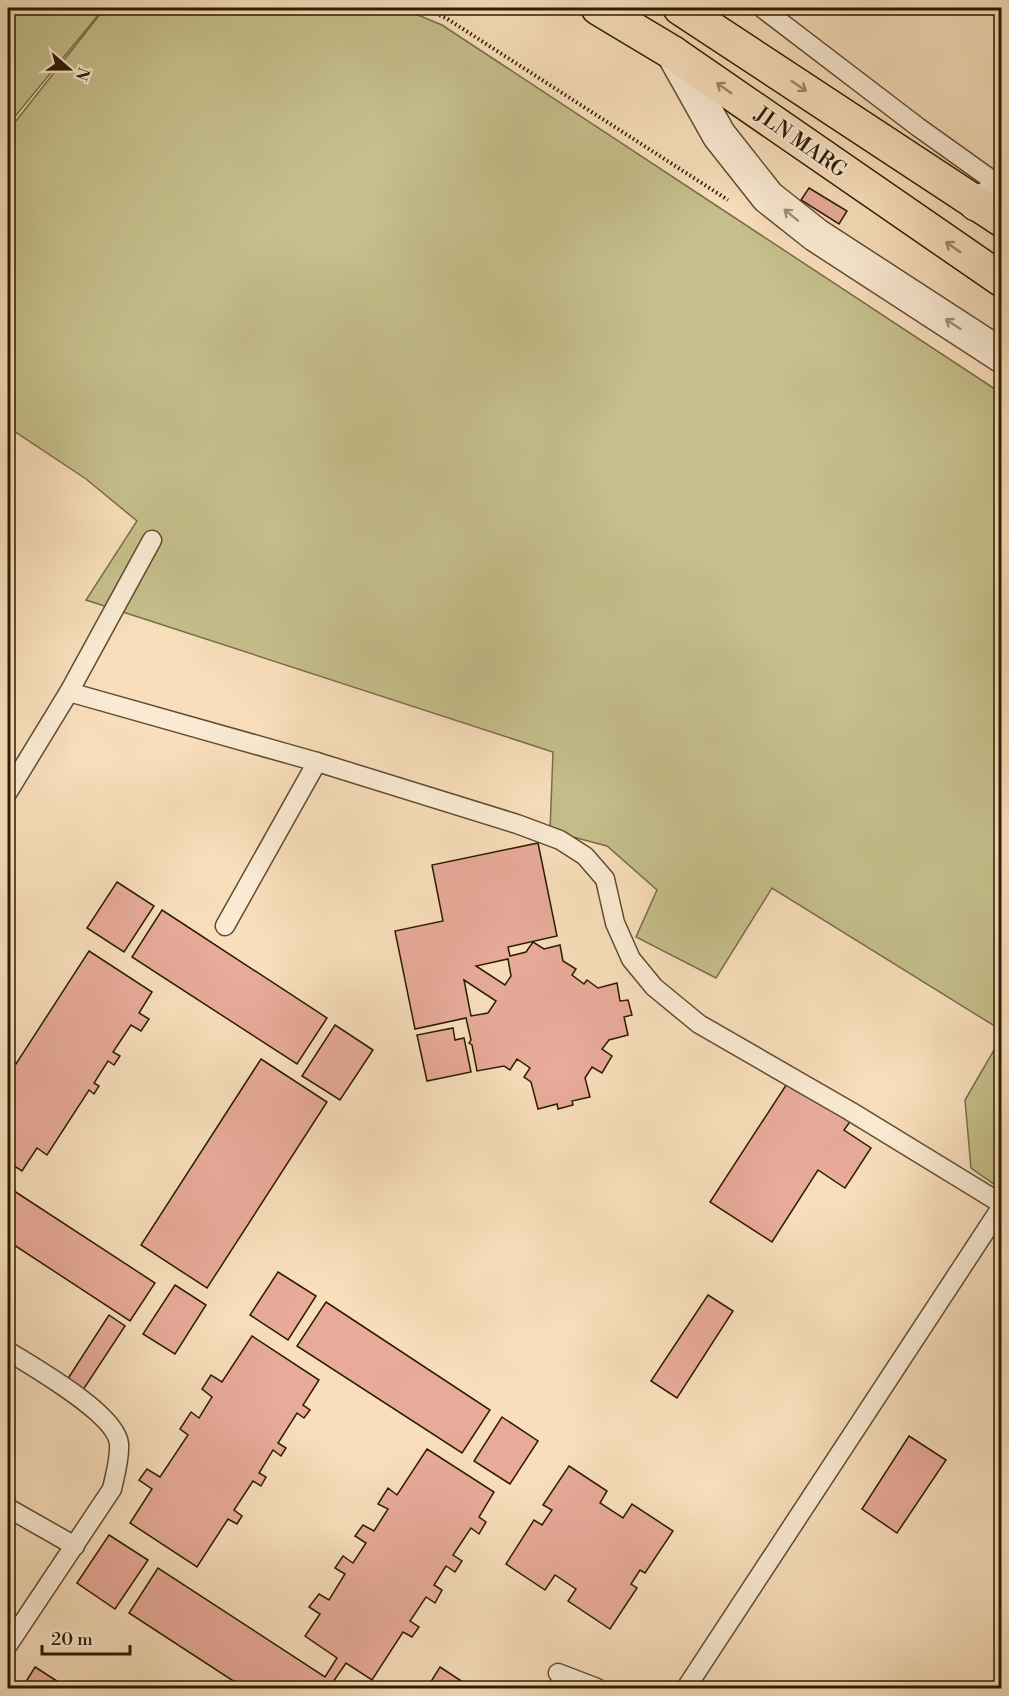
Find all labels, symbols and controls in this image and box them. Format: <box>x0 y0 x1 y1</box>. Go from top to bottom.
north arrow <box>39 39 99 99</box>
text: N <box>70 64 94 83</box>
one-way arrow <box>790 80 806 92</box>
one-way arrow <box>716 82 733 94</box>
street label: JLN MARG <box>749 101 852 184</box>
one-way arrow <box>783 209 799 222</box>
one-way arrow <box>946 241 962 253</box>
one-way arrow <box>945 318 961 330</box>
scale bar <box>42 1618 130 1656</box>
text: 20 m <box>51 1628 93 1651</box>

